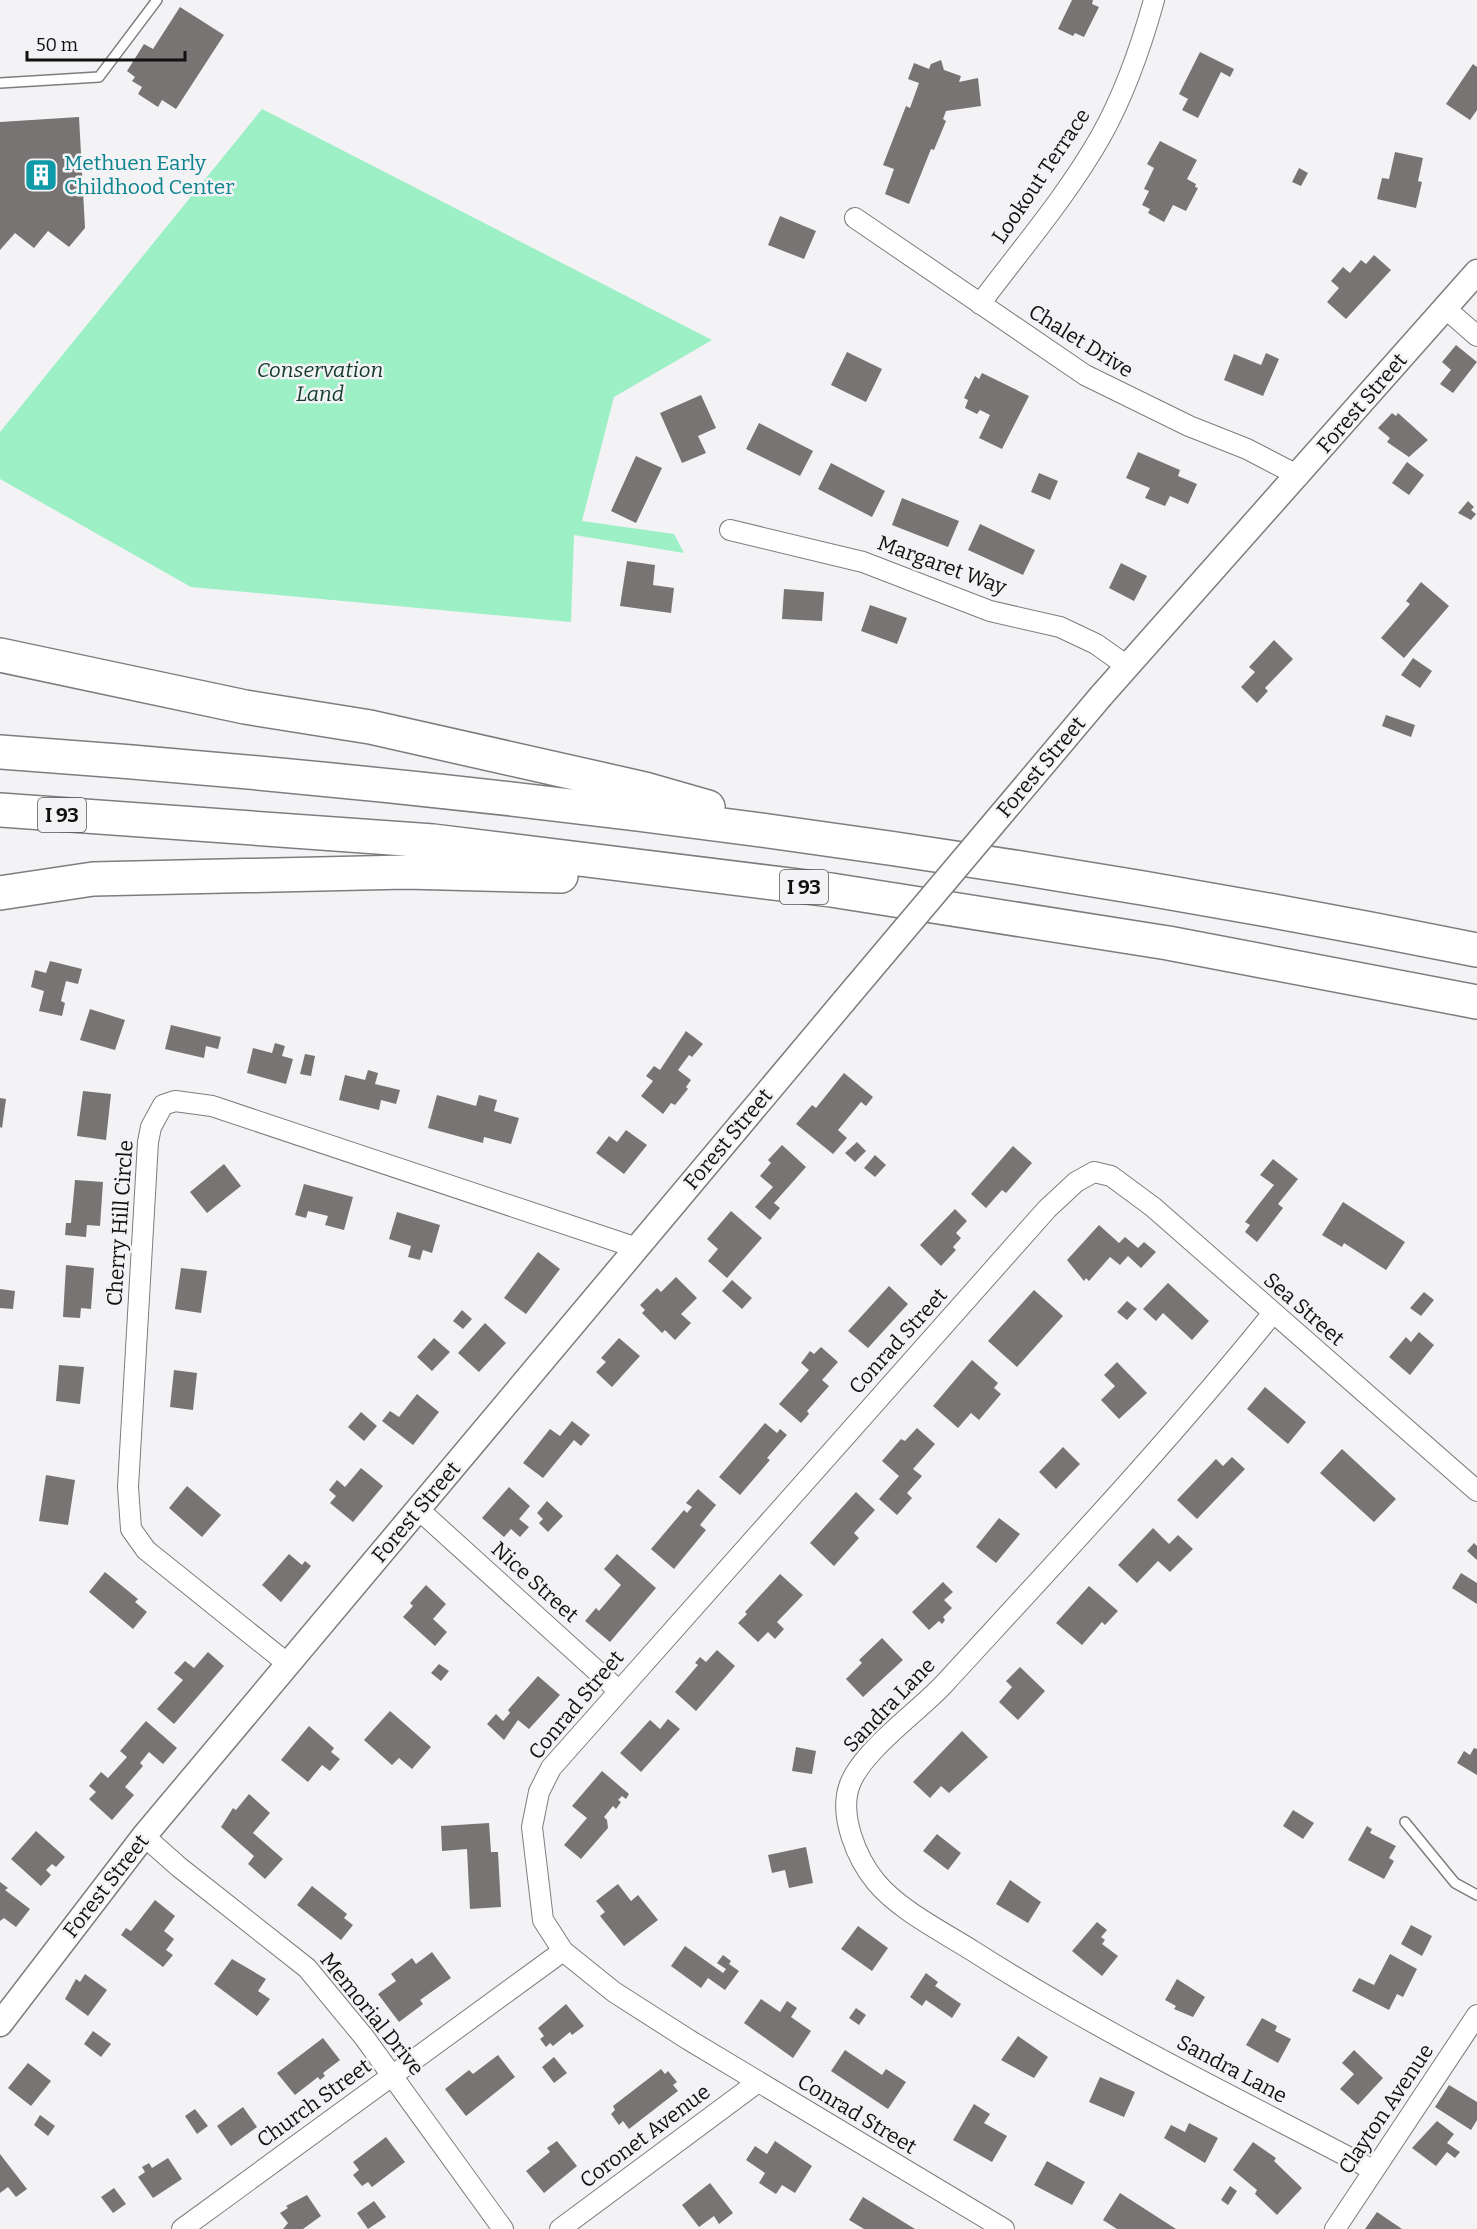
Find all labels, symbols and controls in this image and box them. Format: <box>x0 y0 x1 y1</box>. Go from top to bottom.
scale bar <box>27 24 184 62</box>
text: 50 m <box>36 34 78 56</box>
street label: Lookout Terrace <box>986 104 1096 248</box>
place label: Methuen Early Childhood Center <box>64 150 234 200</box>
building icon: Methuen Early Childhood Center <box>23 157 59 193</box>
street label: Chalet Drive <box>1024 299 1138 383</box>
street label: Forest Street <box>1311 347 1413 458</box>
park label: Conservation Land <box>257 357 383 407</box>
street label: Margaret Way <box>874 530 1011 601</box>
street label: Forest Street <box>991 711 1091 823</box>
road number: I 93 <box>38 798 86 832</box>
road number: I 93 <box>780 870 828 904</box>
street label: Forest Street <box>678 1083 778 1195</box>
street label: Cherry Hill Circle <box>101 1139 139 1307</box>
street label: Sea Street <box>1258 1267 1350 1351</box>
street label: Conrad Street <box>843 1282 953 1400</box>
street label: Forest Street <box>366 1456 466 1568</box>
street label: Nice Street <box>486 1536 584 1628</box>
street label: Conrad Street <box>523 1645 629 1765</box>
street label: Sandra Lane <box>838 1652 940 1758</box>
street label: Forest Street <box>57 1829 155 1943</box>
street label: Memorial Drive <box>315 1947 429 2081</box>
street label: Sandra Lane <box>1172 2029 1292 2109</box>
street label: Clayton Avenue <box>1333 2039 1439 2179</box>
street label: Church Street <box>252 2053 376 2153</box>
street label: Conrad Street <box>793 2068 922 2160</box>
street label: Coronet Avenue <box>575 2079 715 2193</box>

